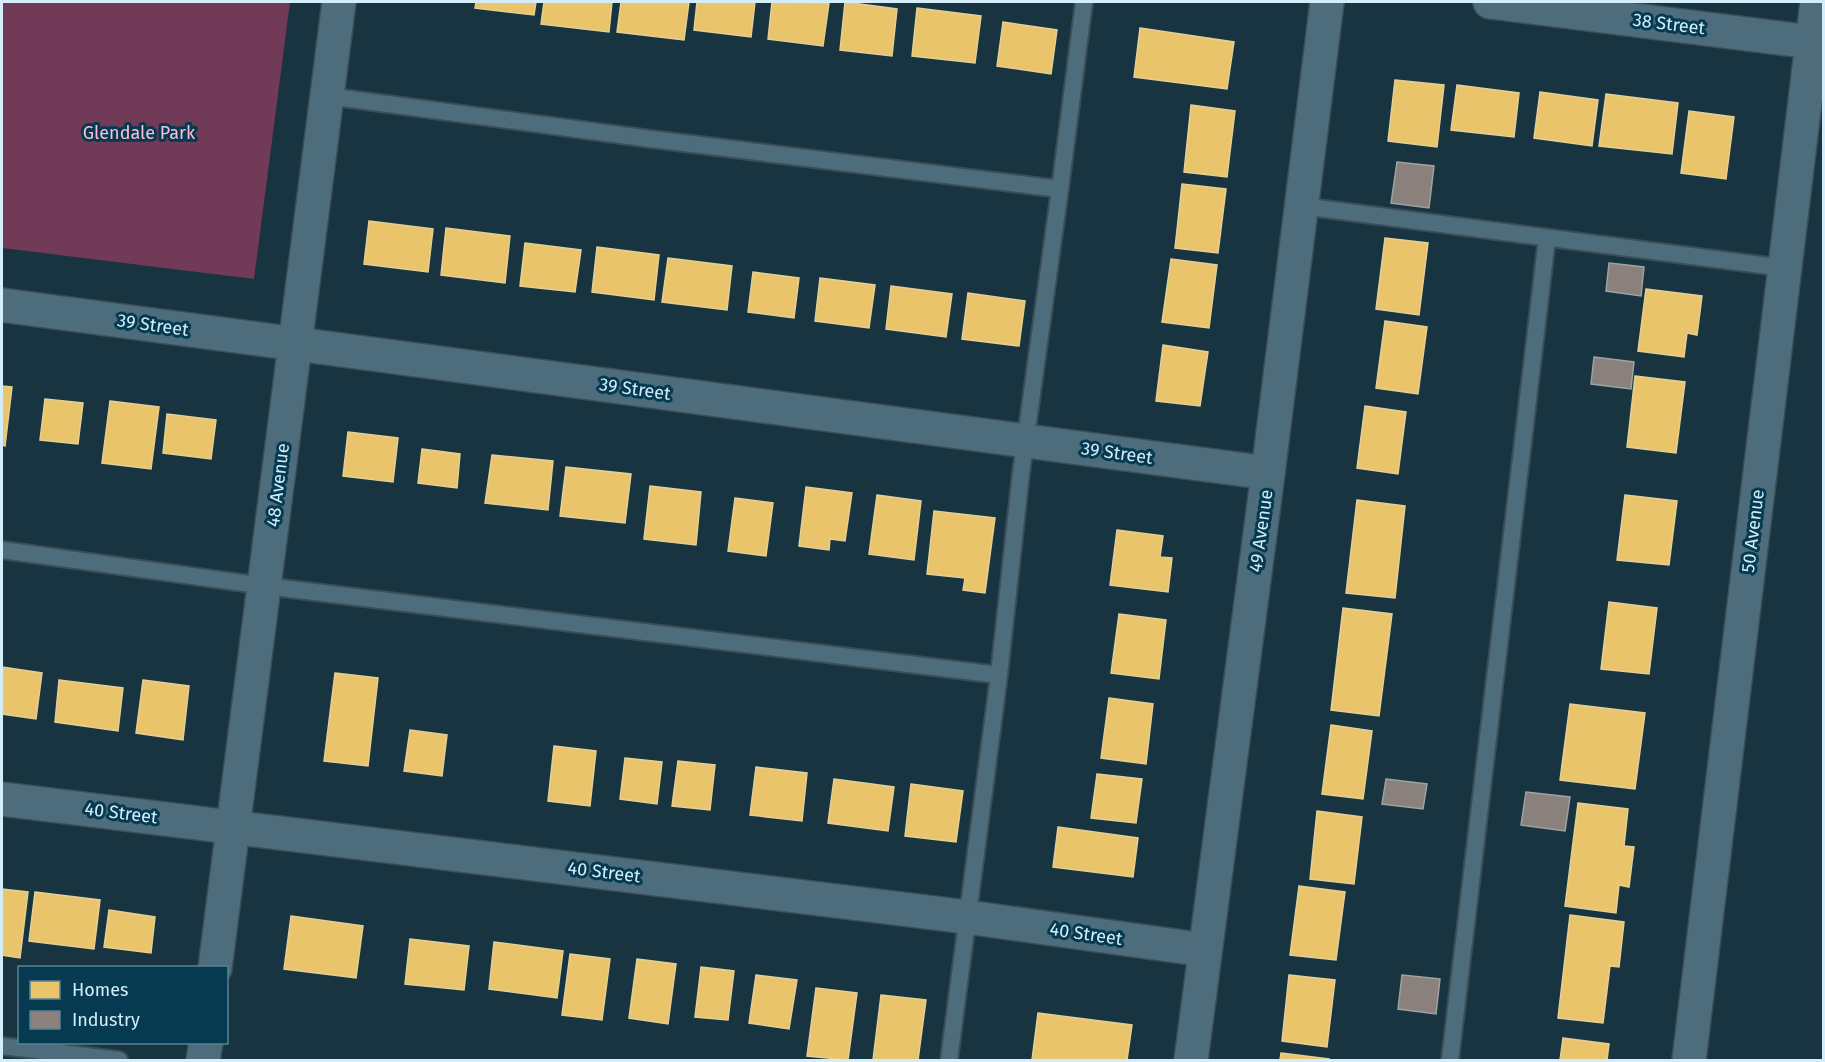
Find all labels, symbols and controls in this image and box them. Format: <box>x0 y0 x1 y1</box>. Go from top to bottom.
street label: 38 Street <box>1632 9 1707 39</box>
park label: Glendale Park <box>83 122 196 144</box>
street label: 39 Street <box>116 309 191 341</box>
street label: 39 Street <box>598 373 673 405</box>
street label: 39 Street <box>1080 437 1155 469</box>
street label: 48 Avenue <box>262 442 294 528</box>
street label: 49 Avenue <box>1244 488 1278 574</box>
street label: 50 Avenue <box>1737 488 1769 574</box>
street label: 40 Street <box>83 798 159 828</box>
street label: 40 Street <box>566 857 642 887</box>
street label: 40 Street <box>1048 918 1124 950</box>
legend <box>18 966 228 1044</box>
text: Homes <box>72 979 128 1001</box>
text: Industry <box>72 1009 140 1031</box>

